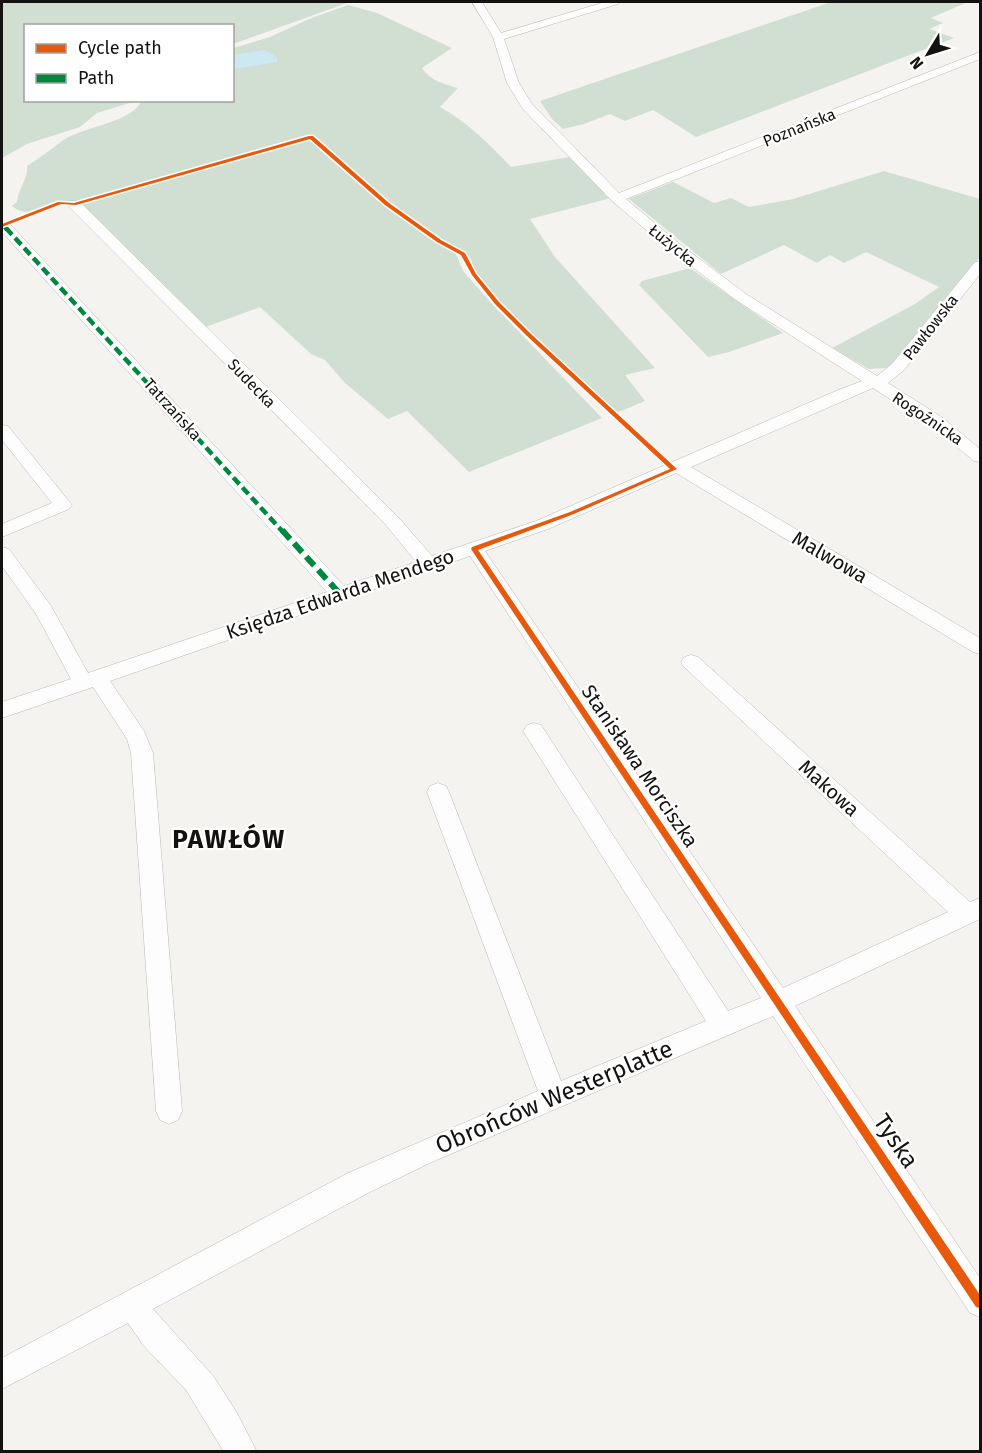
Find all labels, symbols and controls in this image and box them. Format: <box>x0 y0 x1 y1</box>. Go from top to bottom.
legend <box>24 24 234 102</box>
north arrow <box>898 24 958 84</box>
text: Cycle path <box>78 37 162 59</box>
text: N <box>906 53 927 73</box>
text: Path <box>78 67 114 89</box>
street label: Poznańska <box>760 104 838 151</box>
street label: Łużycka <box>645 220 701 271</box>
street label: Pawłowska <box>899 291 962 364</box>
street label: Sudecka <box>224 355 280 412</box>
street label: Tatrzańska <box>140 374 205 444</box>
street label: Rogoźnicka <box>889 388 967 449</box>
street label: Malwowa <box>788 526 872 588</box>
street label: Księdza Edwarda Mendego <box>223 544 457 644</box>
street label: Stanisława Morciszka <box>577 680 703 852</box>
street label: Makowa <box>794 755 864 821</box>
district label: PAWŁÓW <box>172 823 286 855</box>
street label: Obrońców Westerplatte <box>431 1034 677 1160</box>
street label: Tyska <box>868 1109 924 1173</box>

